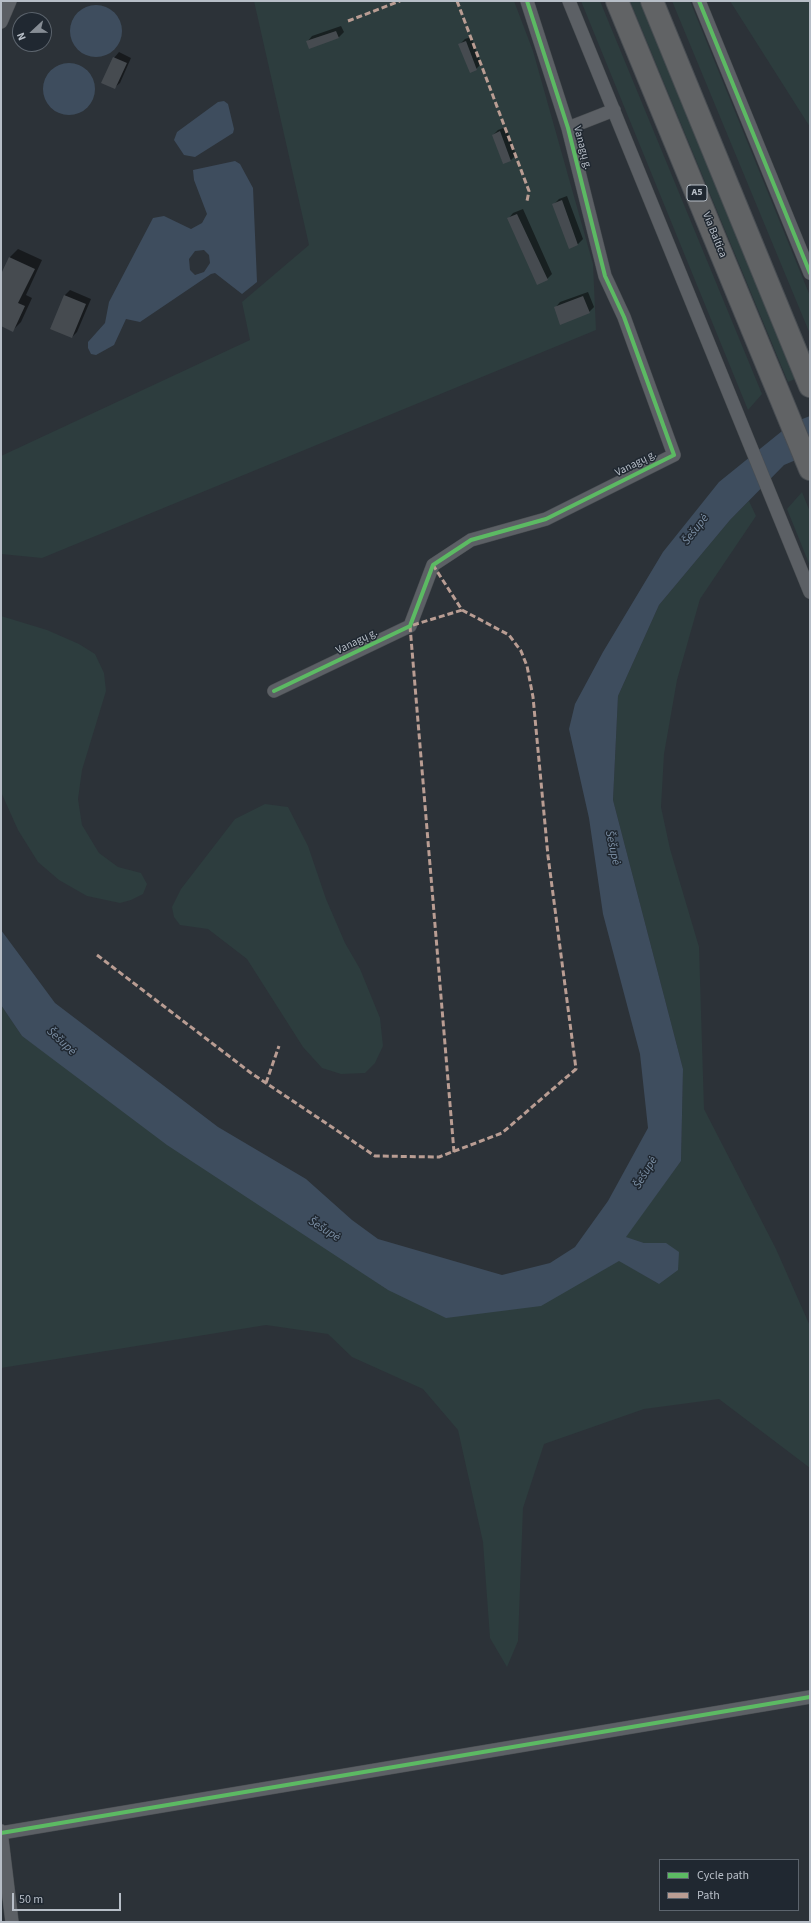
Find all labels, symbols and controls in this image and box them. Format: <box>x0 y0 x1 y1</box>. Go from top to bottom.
north arrow <box>12 12 52 52</box>
text: N <box>13 30 30 43</box>
street label: Vanagų g. <box>570 125 594 171</box>
road number: A5 <box>687 185 707 201</box>
street label: Via Baltica <box>699 210 729 260</box>
street label: Vanagų g. <box>613 448 659 480</box>
water label: Šešupė <box>680 512 712 548</box>
street label: Vanagų g. <box>334 626 380 658</box>
water label: Šešupė <box>601 829 623 867</box>
water label: Šešupė <box>43 1025 79 1059</box>
water label: Šešupė <box>631 1154 661 1192</box>
water label: Šešupė <box>305 1215 343 1245</box>
legend <box>659 1859 799 1911</box>
text: Cycle path <box>697 1867 749 1884</box>
scale bar <box>14 1885 123 1911</box>
text: Path <box>697 1887 720 1904</box>
text: 50 m <box>19 1891 43 1908</box>

